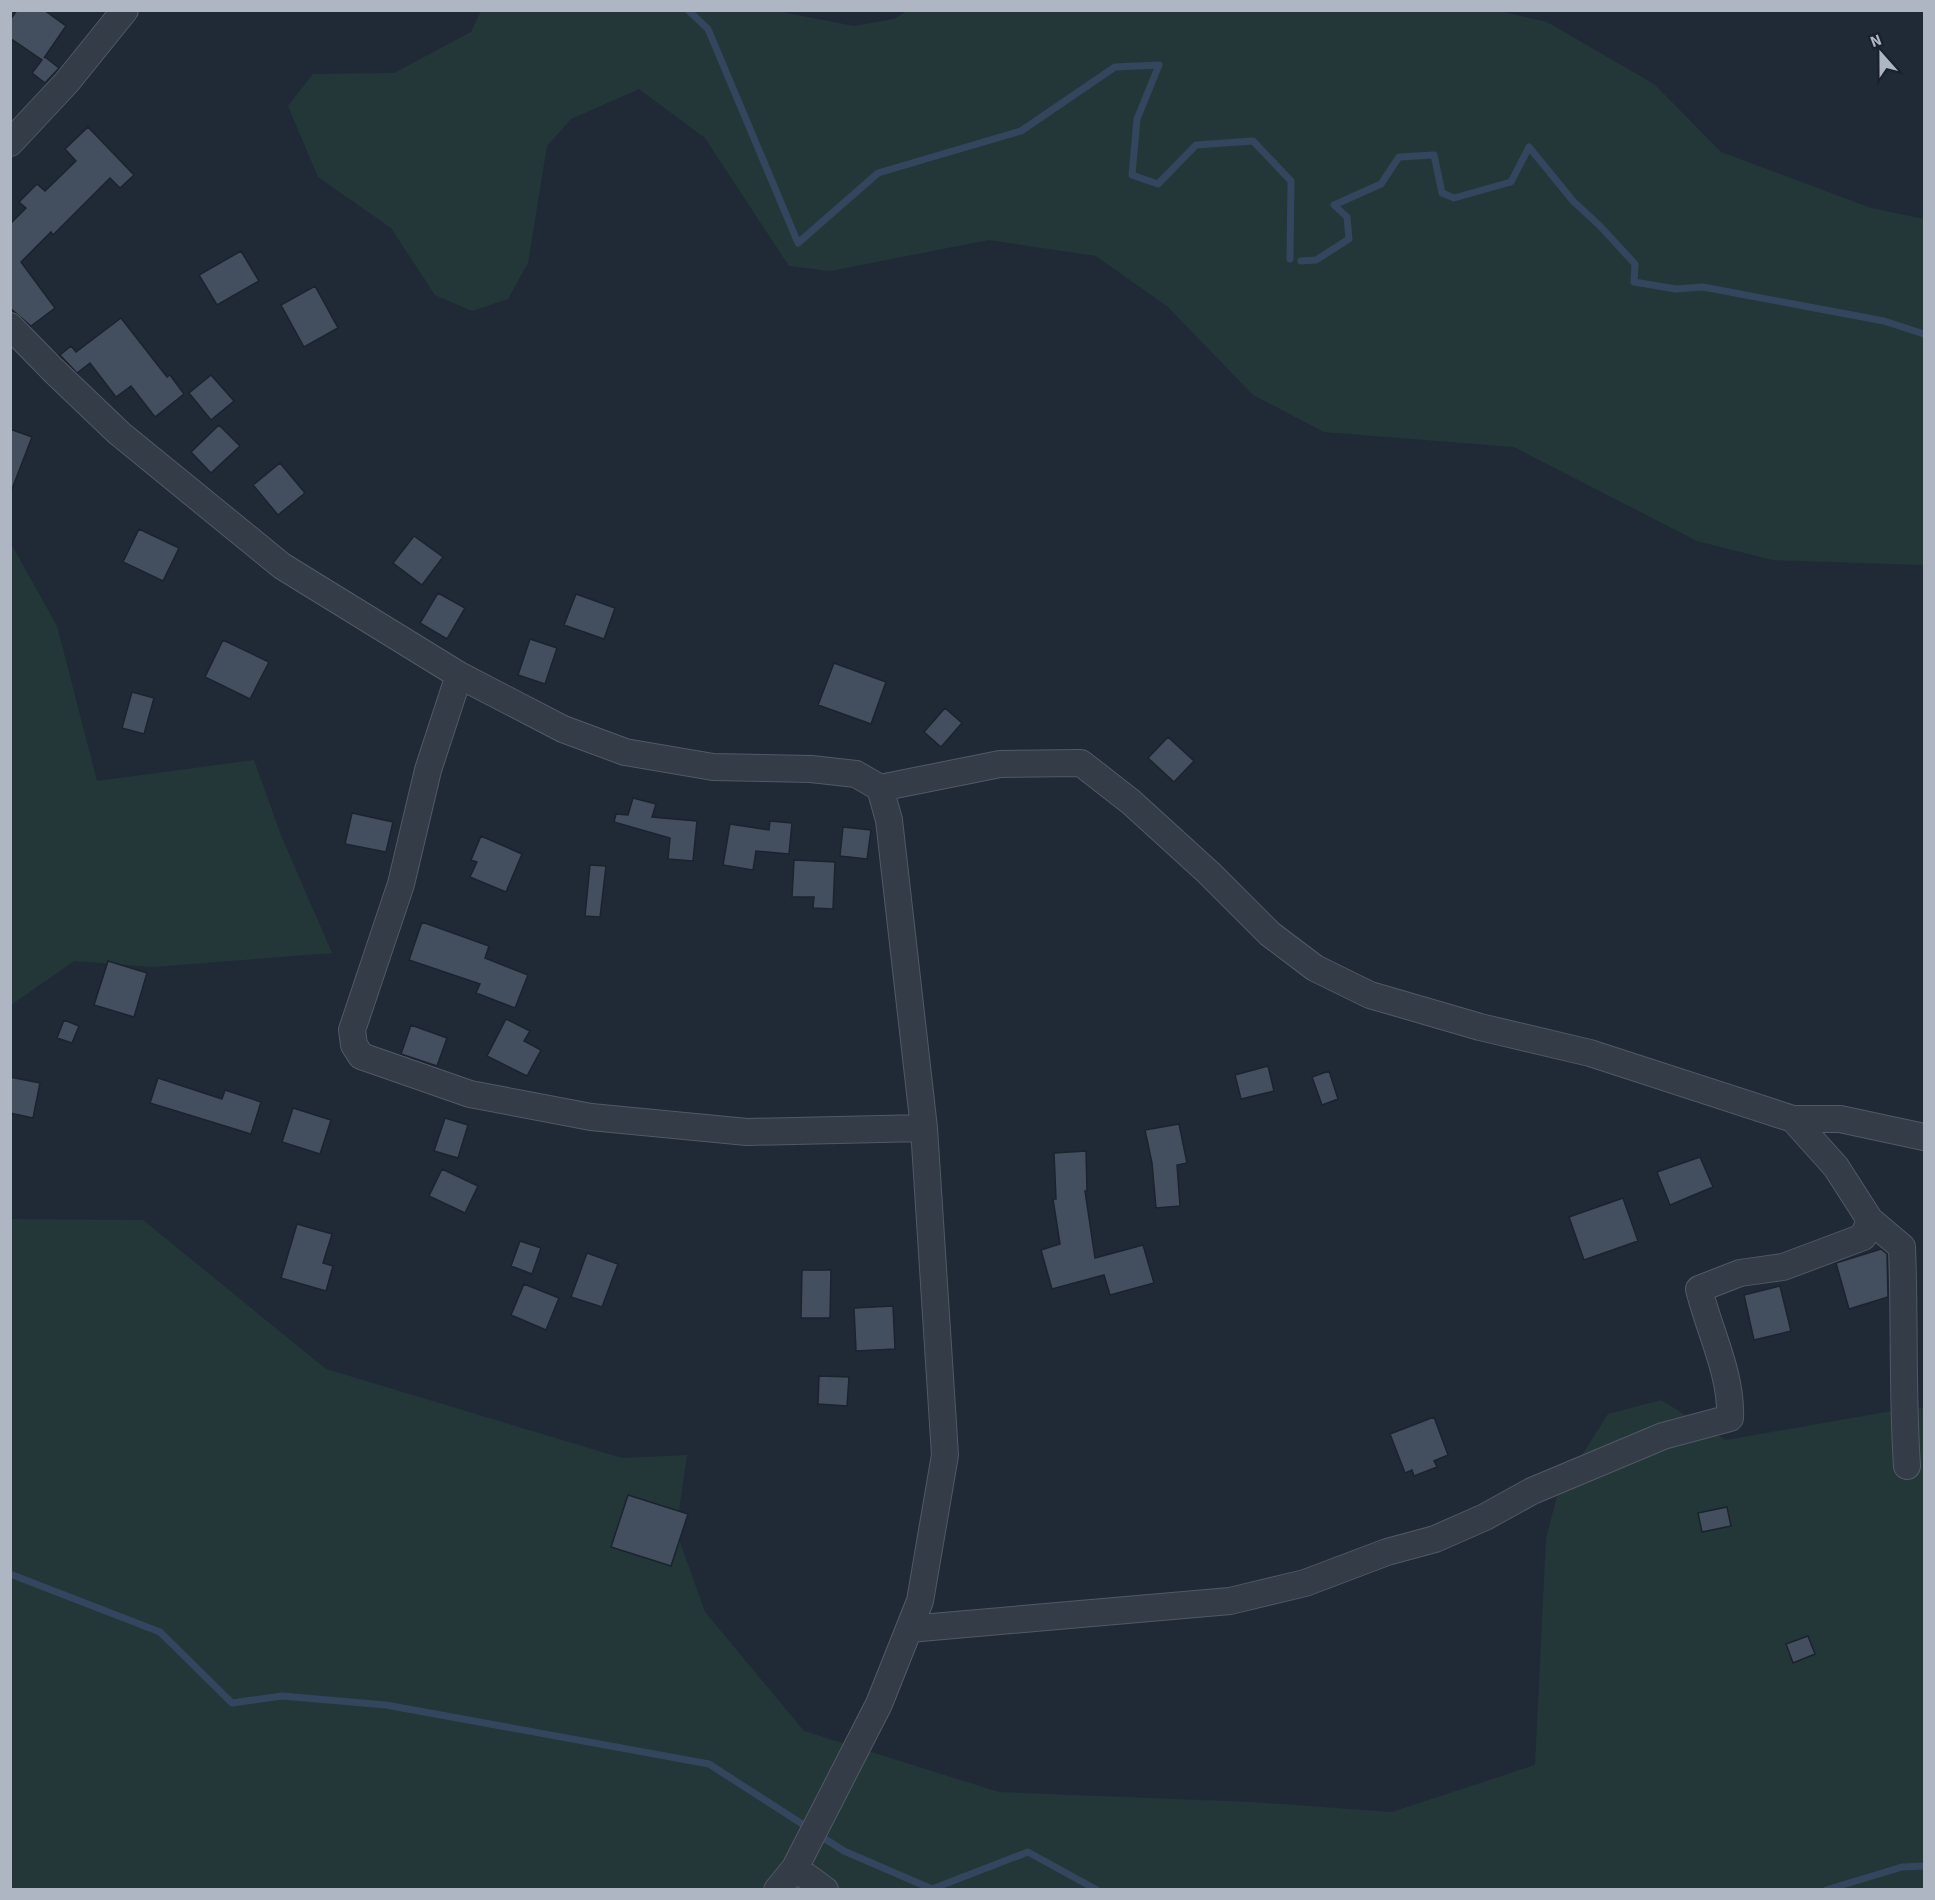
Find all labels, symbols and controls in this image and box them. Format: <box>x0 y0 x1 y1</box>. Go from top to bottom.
north arrow <box>1851 24 1911 84</box>
text: N <box>1867 29 1885 53</box>

